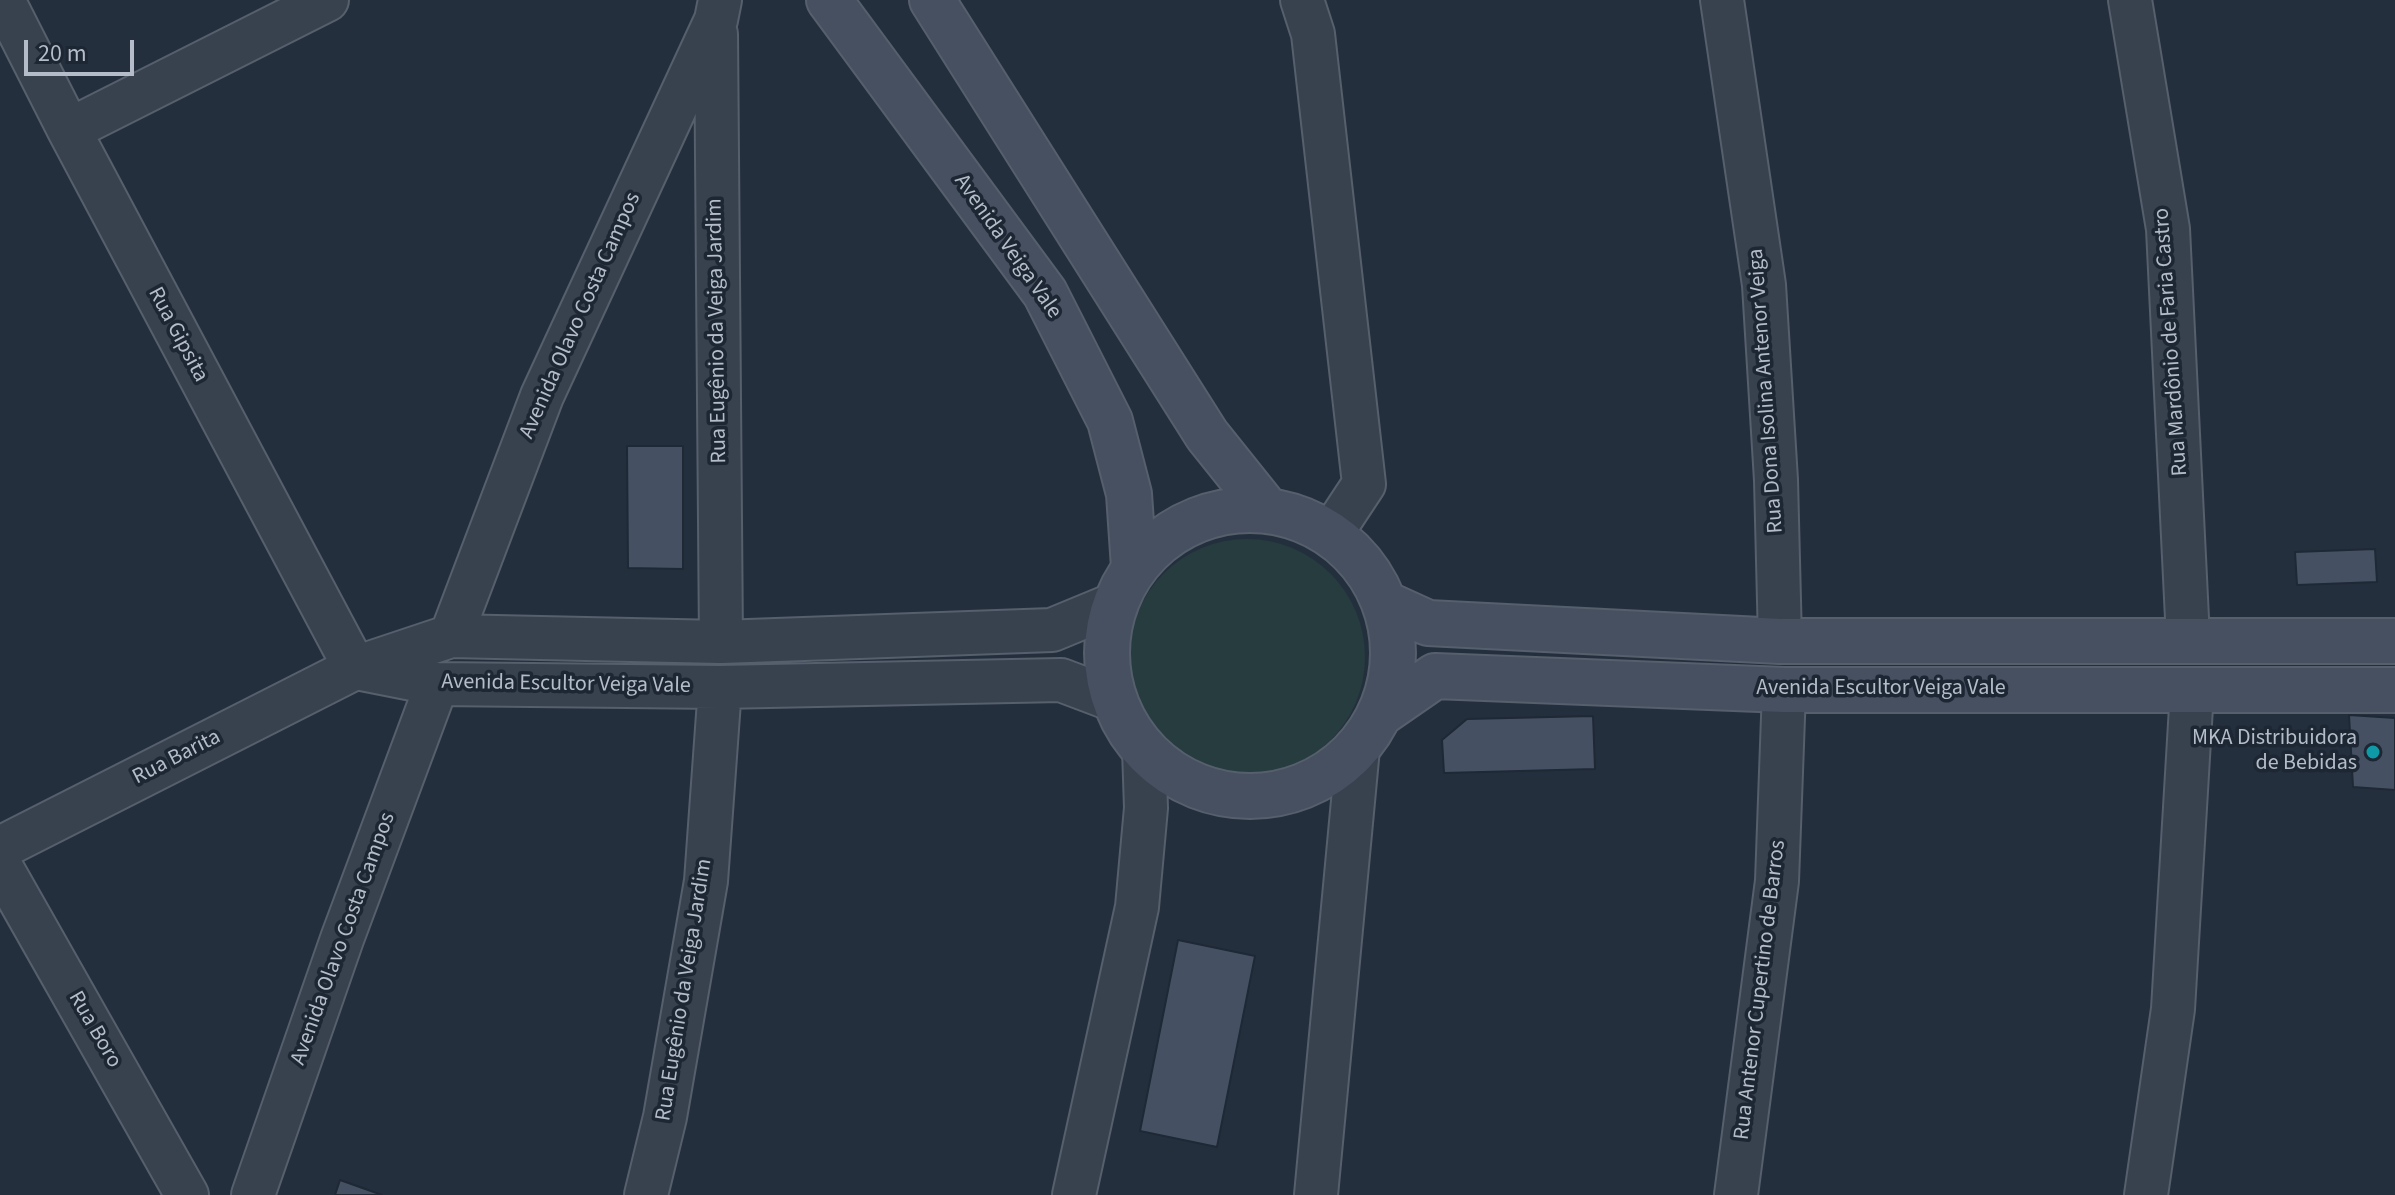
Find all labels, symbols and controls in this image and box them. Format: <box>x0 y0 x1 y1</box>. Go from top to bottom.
scale bar <box>28 24 138 74</box>
text: 20 m <box>38 36 87 71</box>
street label: Avenida Veiga Vale <box>947 170 1067 324</box>
street label: Avenida Olavo Costa Campos <box>515 189 647 443</box>
street label: Rua Eugênio da Veiga Jardim <box>702 198 734 464</box>
street label: Rua Mardônio de Faria Castro <box>2149 207 2195 477</box>
street label: Rua Dona Isolina Antenor Veiga <box>1744 248 1790 534</box>
street label: Rua Gipsita <box>141 283 213 387</box>
street label: Avenida Escultor Veiga Vale <box>441 670 691 700</box>
street label: Avenida Escultor Veiga Vale <box>1756 676 2006 702</box>
street label: Rua Barita <box>129 725 225 791</box>
place label: MKA Distribuidora de Bebidas <box>2192 726 2357 778</box>
marker: MKA Distribuidora de Bebidas <box>2364 743 2382 761</box>
street label: Avenida Olavo Costa Campos <box>286 809 402 1069</box>
street label: Rua Antenor Cupertino de Barros <box>1729 839 1793 1141</box>
street label: Rua Eugênio da Veiga Jardim <box>651 857 719 1123</box>
street label: Rua Boro <box>62 987 126 1073</box>

